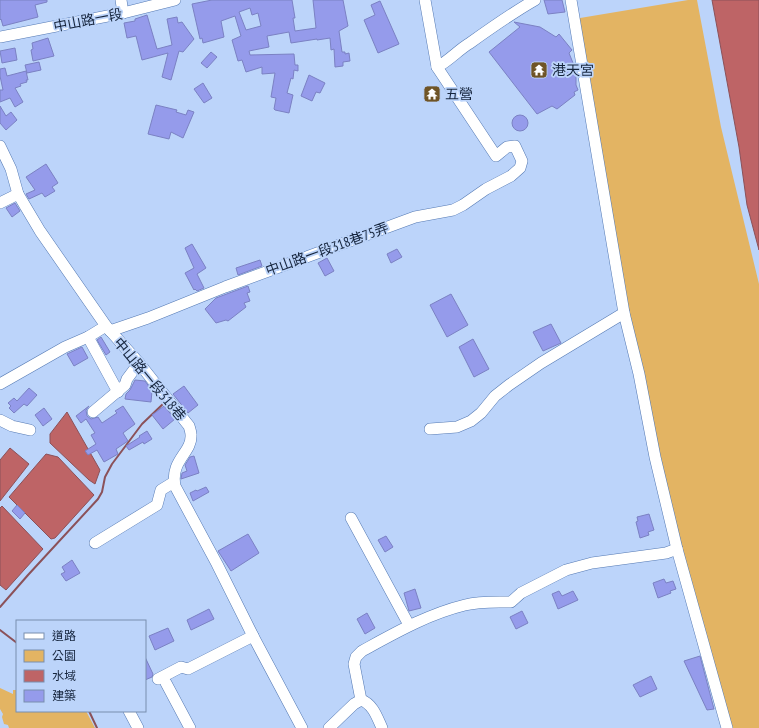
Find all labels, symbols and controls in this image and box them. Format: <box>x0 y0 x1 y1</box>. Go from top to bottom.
street label: 中山路一段 <box>52 4 124 36</box>
temple icon: 港天宮 <box>529 60 549 80</box>
place label: 港天宮 <box>552 61 594 79</box>
temple icon: 五營 <box>422 84 442 104</box>
place label: 五營 <box>445 85 473 103</box>
street label: 中山路一段318巷75弄 <box>263 218 391 280</box>
street label: 中山路一段318巷 <box>110 334 190 424</box>
legend <box>16 620 146 712</box>
text: 道路 <box>52 628 76 643</box>
text: 公園 <box>52 648 76 663</box>
text: 水域 <box>52 668 76 683</box>
text: 建築 <box>52 688 76 703</box>

